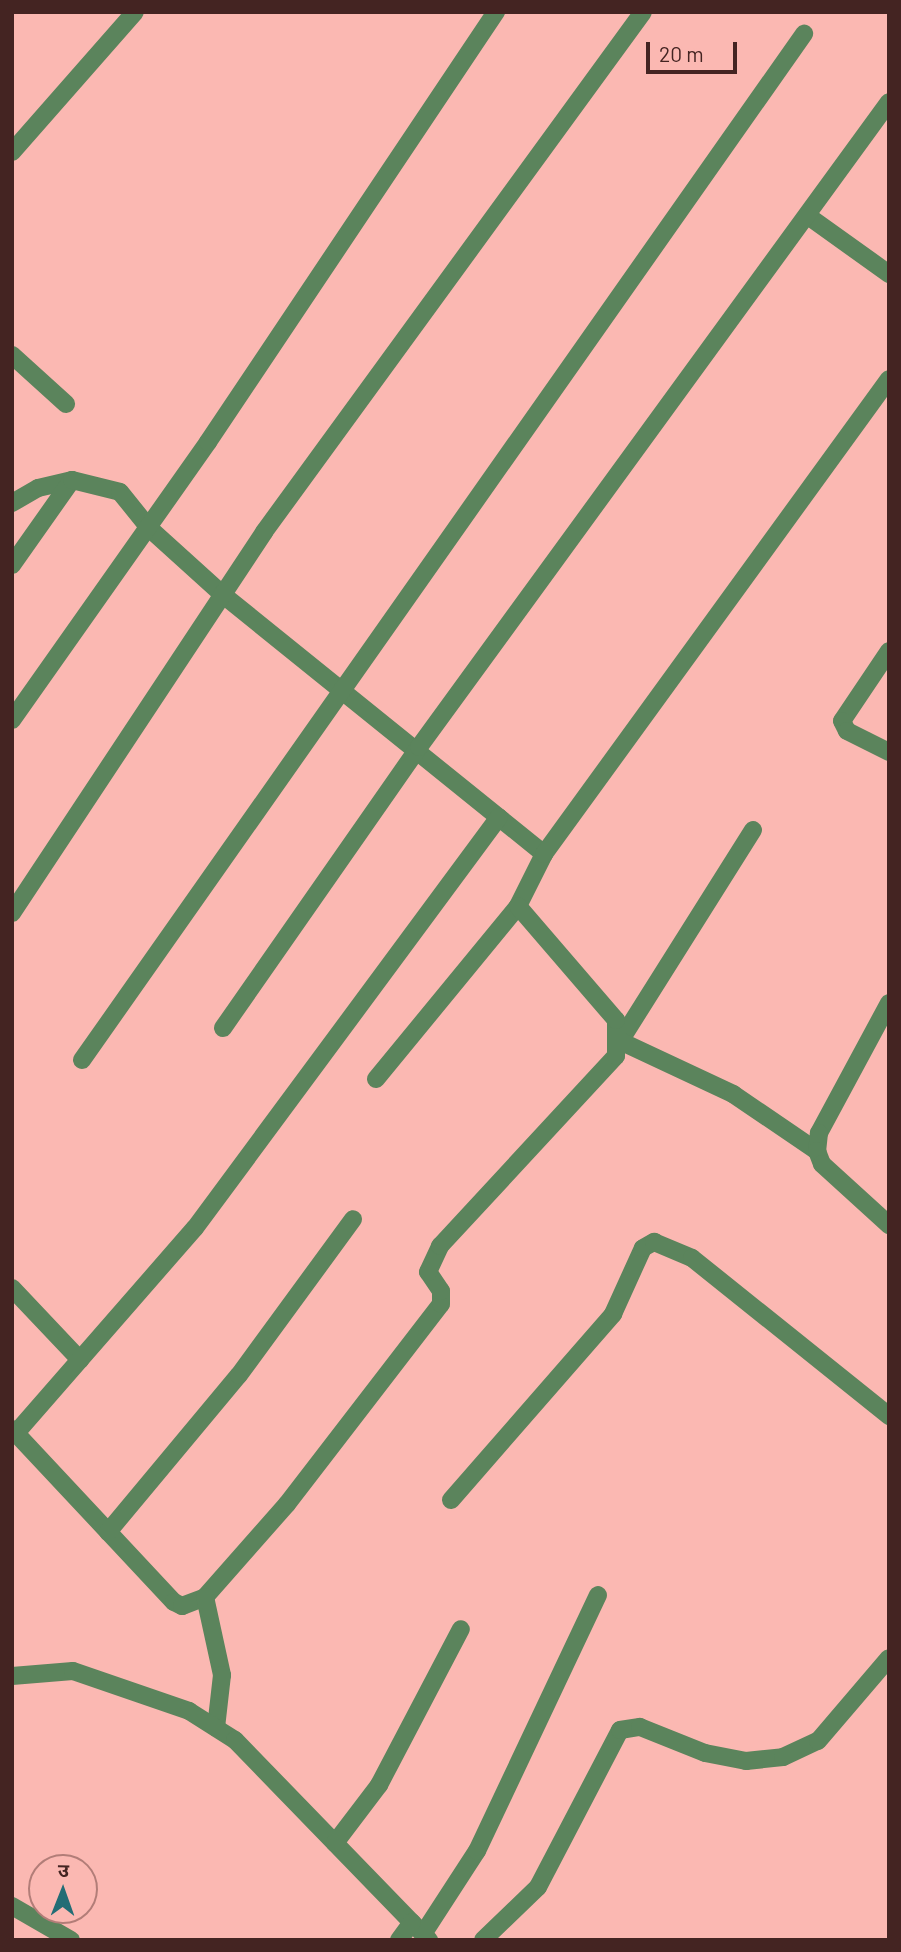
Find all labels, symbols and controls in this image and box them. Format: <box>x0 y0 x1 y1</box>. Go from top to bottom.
scale bar <box>649 28 740 72</box>
text: 20 m <box>659 41 704 66</box>
north arrow <box>28 1854 98 1924</box>
text: उ <box>58 1858 69 1881</box>

